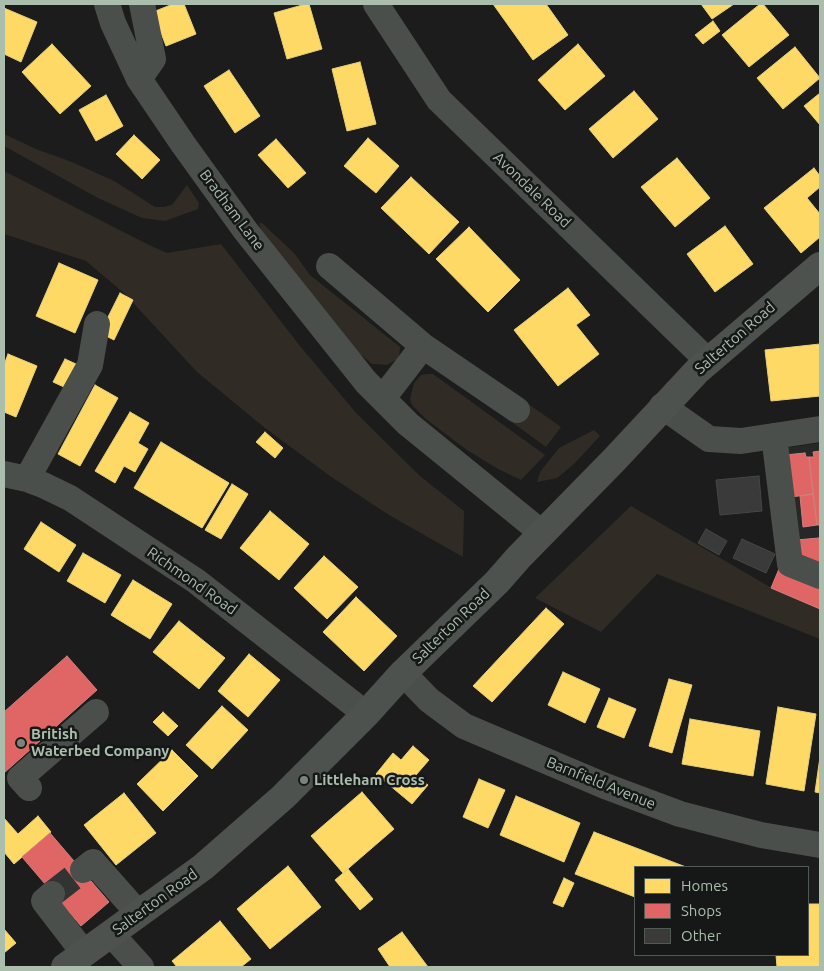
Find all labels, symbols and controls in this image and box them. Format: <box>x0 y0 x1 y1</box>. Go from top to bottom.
street label: Avondale Road <box>489 148 575 232</box>
street label: Bradham Lane <box>196 166 268 254</box>
street label: Salterton Road <box>691 298 779 378</box>
street label: Richmond Road <box>144 543 240 619</box>
street label: Salterton Road <box>409 585 493 667</box>
place label: British Waterbed Company <box>31 725 169 760</box>
marker: British Waterbed Company <box>15 737 27 749</box>
street label: Barnfield Avenue <box>544 753 658 813</box>
place label: Littleham Cross <box>314 771 425 789</box>
marker: Littleham Cross <box>298 774 310 786</box>
street label: Salterton Road <box>109 865 201 939</box>
legend <box>634 866 809 956</box>
text: Homes <box>681 877 728 894</box>
text: Shops <box>681 902 722 919</box>
text: Other <box>681 927 721 944</box>

